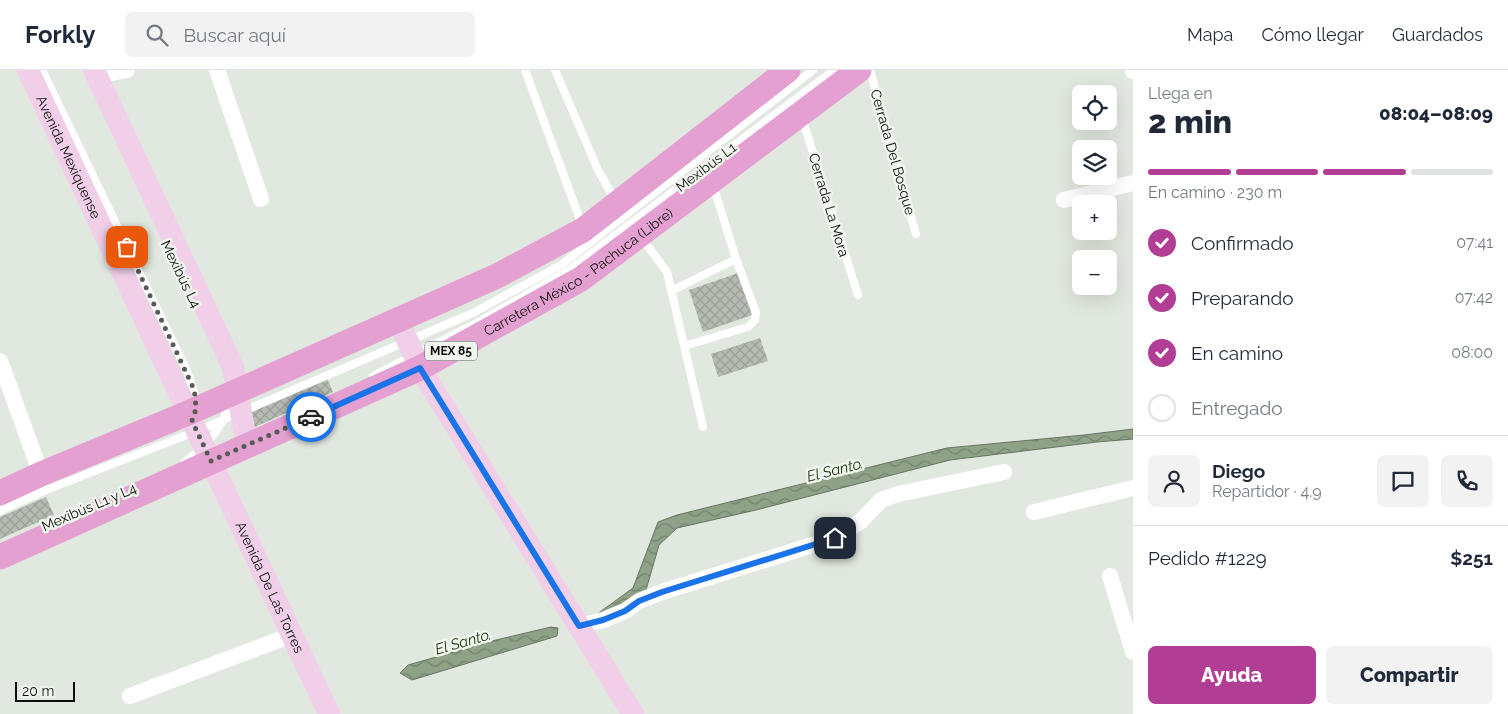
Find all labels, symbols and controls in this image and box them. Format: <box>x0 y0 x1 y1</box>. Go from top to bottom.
search box <box>125 12 475 57</box>
text: Forkly <box>25 20 95 49</box>
icon: search <box>143 21 171 49</box>
text: Buscar aquí <box>183 24 286 46</box>
text: Mapa <box>1187 24 1233 45</box>
text: Cómo llegar <box>1261 24 1364 45</box>
text: Guardados <box>1392 24 1483 45</box>
text: Llega en <box>1148 84 1212 103</box>
map controls <box>1072 85 1117 295</box>
button: locate <box>1072 85 1117 130</box>
street label: Cerrada Del Bosque <box>867 87 919 217</box>
street label: Avenida Mexiquense <box>33 93 104 221</box>
text: 08:04–08:09 <box>1379 102 1493 124</box>
text: 2 min <box>1148 103 1232 140</box>
street label: Mexibús L1 <box>673 139 739 195</box>
button: layers <box>1072 140 1117 185</box>
street label: Cerrada La Mora <box>806 151 852 259</box>
text: En camino · 230 m <box>1148 183 1282 202</box>
button: + <box>1072 195 1117 240</box>
street label: Carretera México - Pachuca (Libre) <box>481 205 676 339</box>
pin <box>106 226 148 268</box>
icon: check <box>1148 229 1176 257</box>
text: Confirmado <box>1191 232 1294 254</box>
icon: bag <box>113 233 141 261</box>
text: 07:41 <box>1456 233 1493 252</box>
street label: Mexibús L4 <box>158 238 204 311</box>
button: − <box>1072 250 1117 295</box>
icon: check <box>1148 284 1176 312</box>
text: Preparando <box>1191 287 1294 309</box>
text: 07:42 <box>1455 288 1493 307</box>
icon: check <box>1148 339 1176 367</box>
road number: MEX 85 <box>425 342 477 360</box>
text: En camino <box>1191 342 1283 364</box>
text: 08:00 <box>1451 343 1493 362</box>
courier <box>286 392 336 442</box>
text: Entregado <box>1191 397 1283 419</box>
icon: car <box>297 403 325 431</box>
water label: El Santo. <box>805 454 865 486</box>
button: person <box>1148 455 1200 507</box>
button: chat <box>1377 455 1429 507</box>
button: phone <box>1441 455 1493 507</box>
text: Diego <box>1212 460 1265 482</box>
street label: Mexibús L1 y L4 <box>39 480 139 534</box>
text: Repartidor · 4.9 <box>1212 482 1322 501</box>
pin <box>814 517 856 559</box>
street label: Avenida De Las Torres <box>232 519 307 656</box>
icon: home <box>821 524 849 552</box>
text: Pedido #1229 <box>1148 547 1267 569</box>
text: $251 <box>1450 547 1493 569</box>
water label: El Santo. <box>433 625 493 659</box>
button: Ayuda <box>1148 646 1316 704</box>
button: Compartir <box>1326 646 1493 704</box>
scale bar <box>15 679 75 702</box>
text: 20 m <box>22 683 54 699</box>

